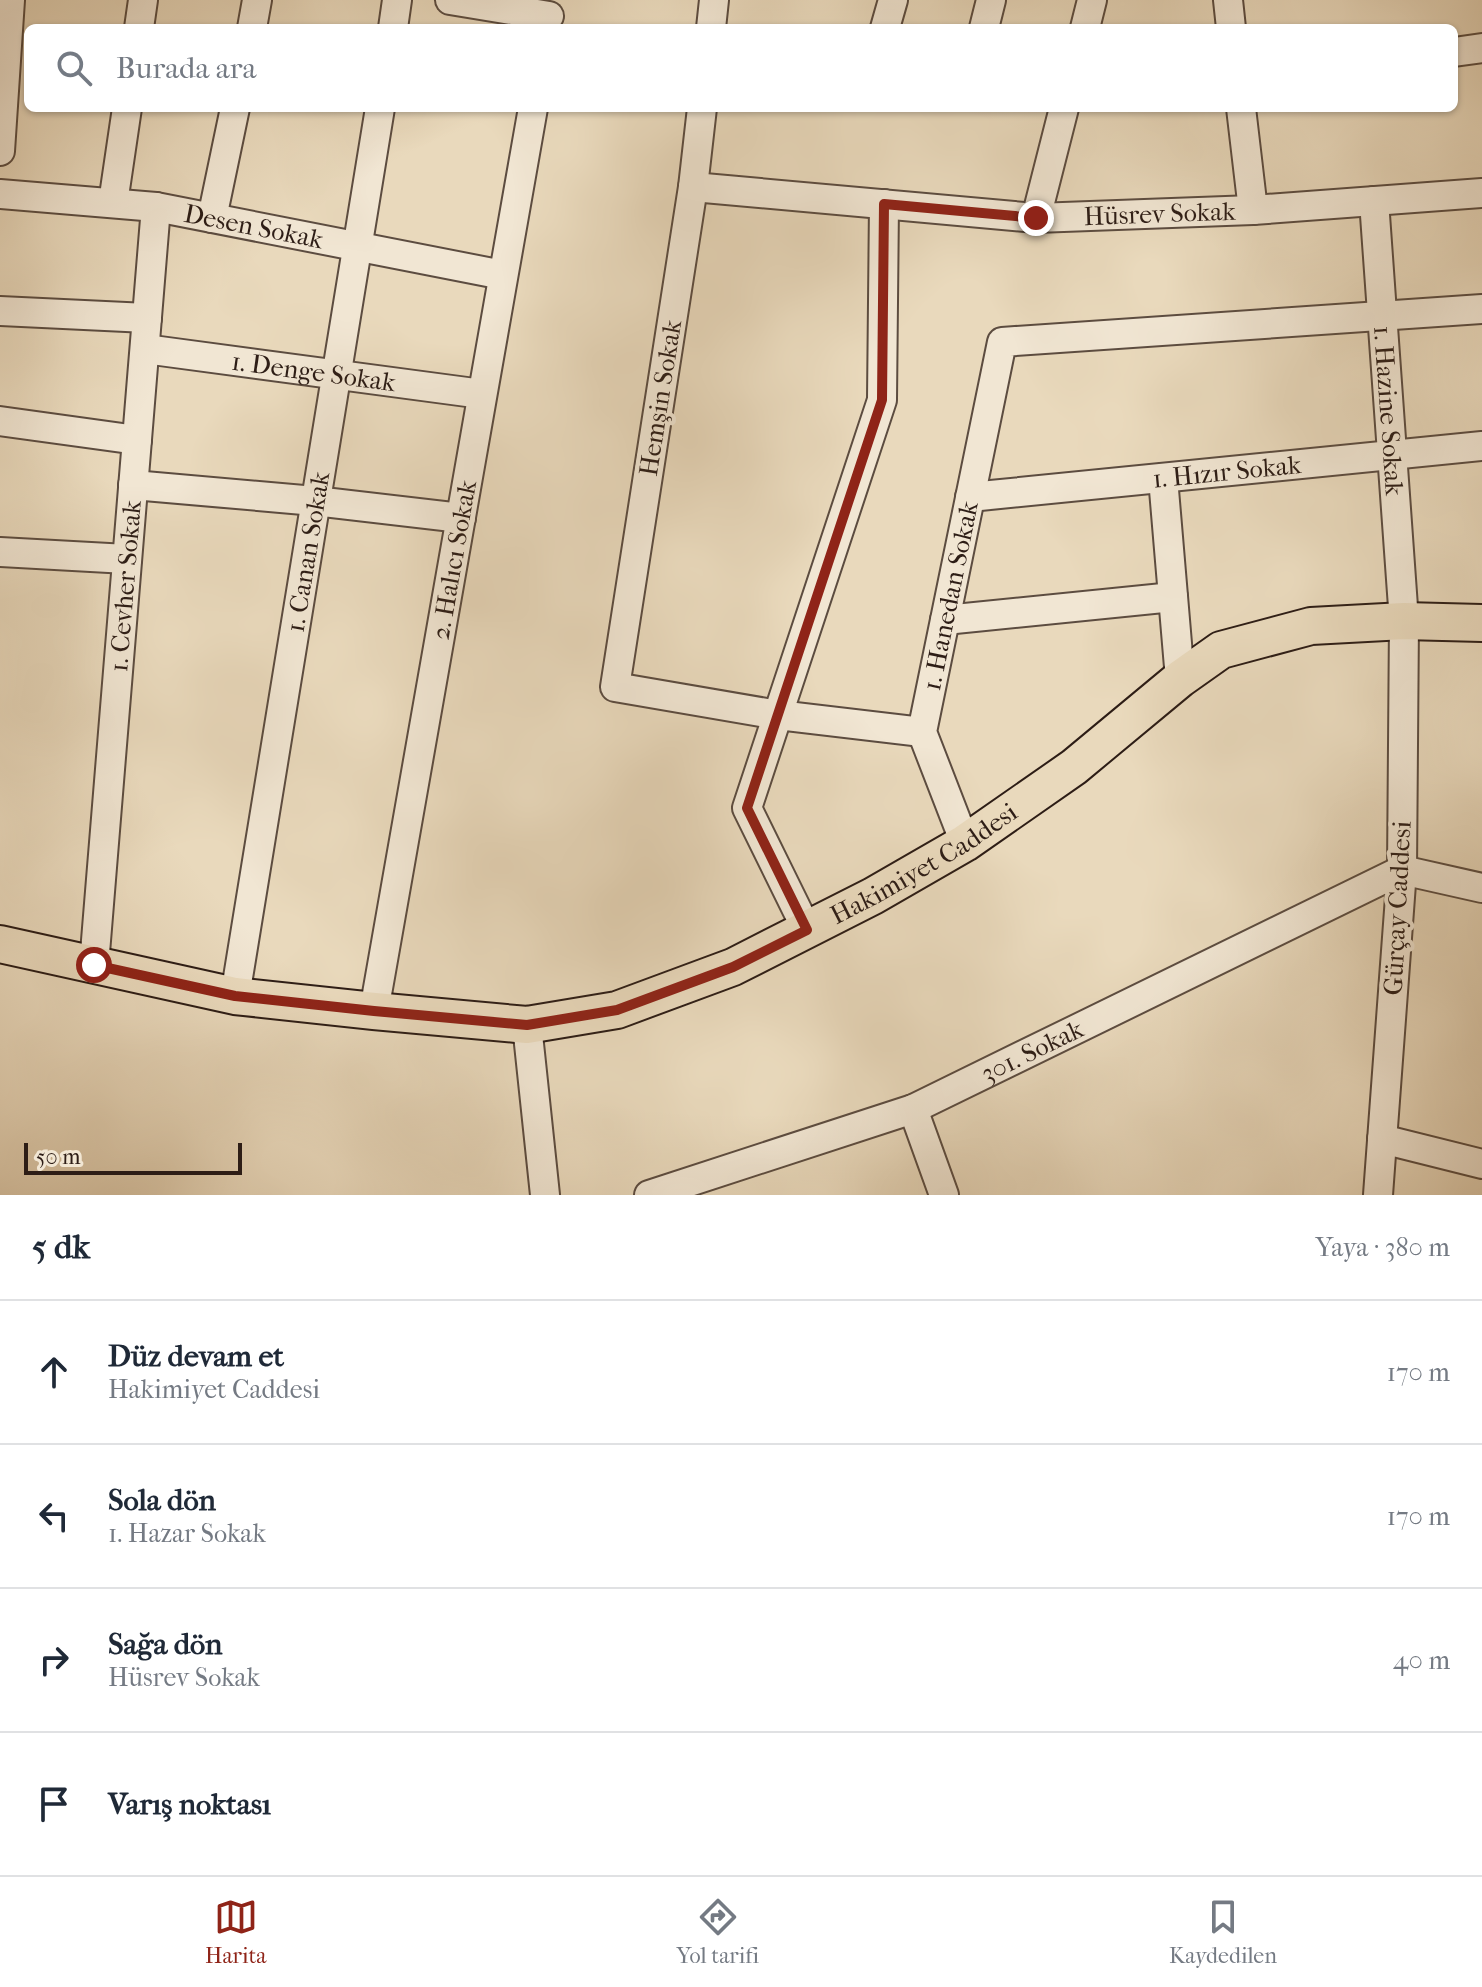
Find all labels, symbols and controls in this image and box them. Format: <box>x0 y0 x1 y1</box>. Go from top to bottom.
search box <box>24 24 1458 112</box>
icon: search <box>52 46 96 90</box>
text: Burada ara <box>116 51 256 86</box>
street label: Hüsrev Sokak <box>1083 196 1237 232</box>
street label: Desen Sokak <box>181 198 326 256</box>
route end <box>1018 200 1054 236</box>
street label: Hemşin Sokak <box>633 317 688 478</box>
street label: 1. Hazine Sokak <box>1367 324 1410 497</box>
street label: 1. Denge Sokak <box>229 346 398 398</box>
street label: 1. Hızır Sokak <box>1151 449 1303 495</box>
street label: 1. Canan Sokak <box>280 469 336 635</box>
street label: 2. Halıcı Sokak <box>425 477 483 642</box>
street label: 1. Hanedan Sokak <box>916 498 985 693</box>
street label: 1. Cevher Sokak <box>103 499 148 673</box>
street label: Hakimiyet Caddesi <box>825 796 1023 931</box>
street label: Gürçay Caddesi <box>1377 820 1418 996</box>
route start <box>76 947 112 983</box>
street label: 301. Sokak <box>976 1013 1089 1089</box>
scale bar <box>24 1139 242 1175</box>
text: 50 m <box>36 1144 81 1170</box>
text: 5 dk <box>32 1227 90 1267</box>
text: Yaya · 380 m <box>1316 1232 1450 1263</box>
text: Düz devam et <box>108 1339 284 1374</box>
icon: ahead <box>32 1350 76 1394</box>
text: 170 m <box>1387 1357 1450 1388</box>
text: Hakimiyet Caddesi <box>108 1374 320 1405</box>
text: Sola dön <box>108 1483 216 1518</box>
icon: left <box>32 1494 76 1538</box>
text: 170 m <box>1387 1501 1450 1532</box>
text: 1. Hazar Sokak <box>108 1518 266 1549</box>
text: Sağa dön <box>108 1627 222 1662</box>
icon: right <box>32 1638 76 1682</box>
text: 40 m <box>1393 1645 1450 1676</box>
text: Hüsrev Sokak <box>108 1662 260 1693</box>
icon: arrive <box>32 1782 76 1826</box>
text: Varış noktası <box>108 1787 271 1822</box>
tab: Harita <box>205 1895 267 1969</box>
tab: Yol tarifi <box>677 1895 759 1969</box>
tab: Kaydedilen <box>1169 1895 1277 1969</box>

